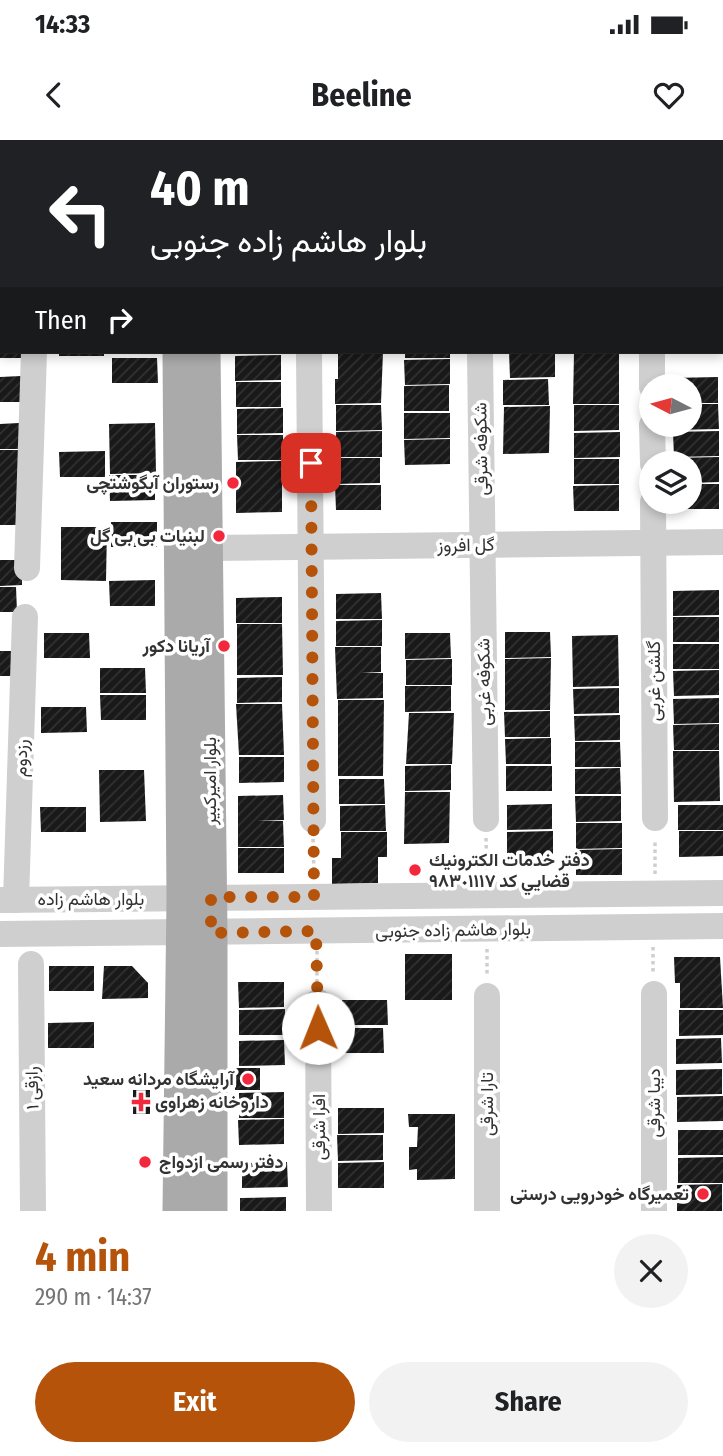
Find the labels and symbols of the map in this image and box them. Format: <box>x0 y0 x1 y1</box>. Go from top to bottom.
north arrow <box>639 374 702 438</box>
street label: شکوفه شرقی <box>469 402 493 496</box>
pin <box>281 433 341 493</box>
place label: رستوران آبگوشتچی <box>86 472 219 495</box>
marker: رستوران آبگوشتچی <box>225 475 241 491</box>
place label: لبنیات بی بی گل <box>90 525 205 547</box>
marker: لبنیات بی بی گل <box>211 528 227 544</box>
street label: گل افروز <box>436 533 495 557</box>
place label: آریانا دکور <box>142 635 211 657</box>
marker: آریانا دکور <box>216 638 232 654</box>
street label: شکوفه غربی <box>472 638 496 726</box>
street label: گلشن غربی <box>643 641 665 721</box>
street label: بلوار امیرکبیر <box>199 737 221 826</box>
street label: رزدوم <box>9 739 34 777</box>
place label: دفتر خدمات الكترونيك قضايي كد ٩٨٣٠١١١٧ <box>429 849 590 896</box>
marker: دفتر خدمات الكترونيك قضايي كد ٩٨٣٠١١١٧ <box>407 862 423 878</box>
street label: بلوار هاشم زاده <box>38 888 144 911</box>
street label: بلوار هاشم زاده جنوبی <box>375 918 531 943</box>
position arrow <box>281 991 355 1065</box>
street label: رازقی ۱ <box>21 1066 43 1110</box>
place label: آرایشگاه مردانه سعید <box>83 1068 235 1090</box>
street label: دیبا شرقی <box>643 1068 665 1138</box>
marker: آرایشگاه مردانه سعید <box>240 1071 256 1087</box>
street label: تارا شرقی <box>476 1072 498 1136</box>
place label: داروخانه زهراوی <box>155 1091 269 1113</box>
marker: داروخانه زهراوی <box>133 1094 149 1110</box>
street label: افرا شرقی <box>308 1094 330 1160</box>
place label: دفتر رسمی ازدواج <box>159 1151 284 1174</box>
marker: دفتر رسمی ازدواج <box>137 1154 153 1170</box>
place label: تعمیرگاه خودرویی درستی <box>510 1183 689 1205</box>
marker: تعمیرگاه خودرویی درستی <box>695 1186 711 1202</box>

